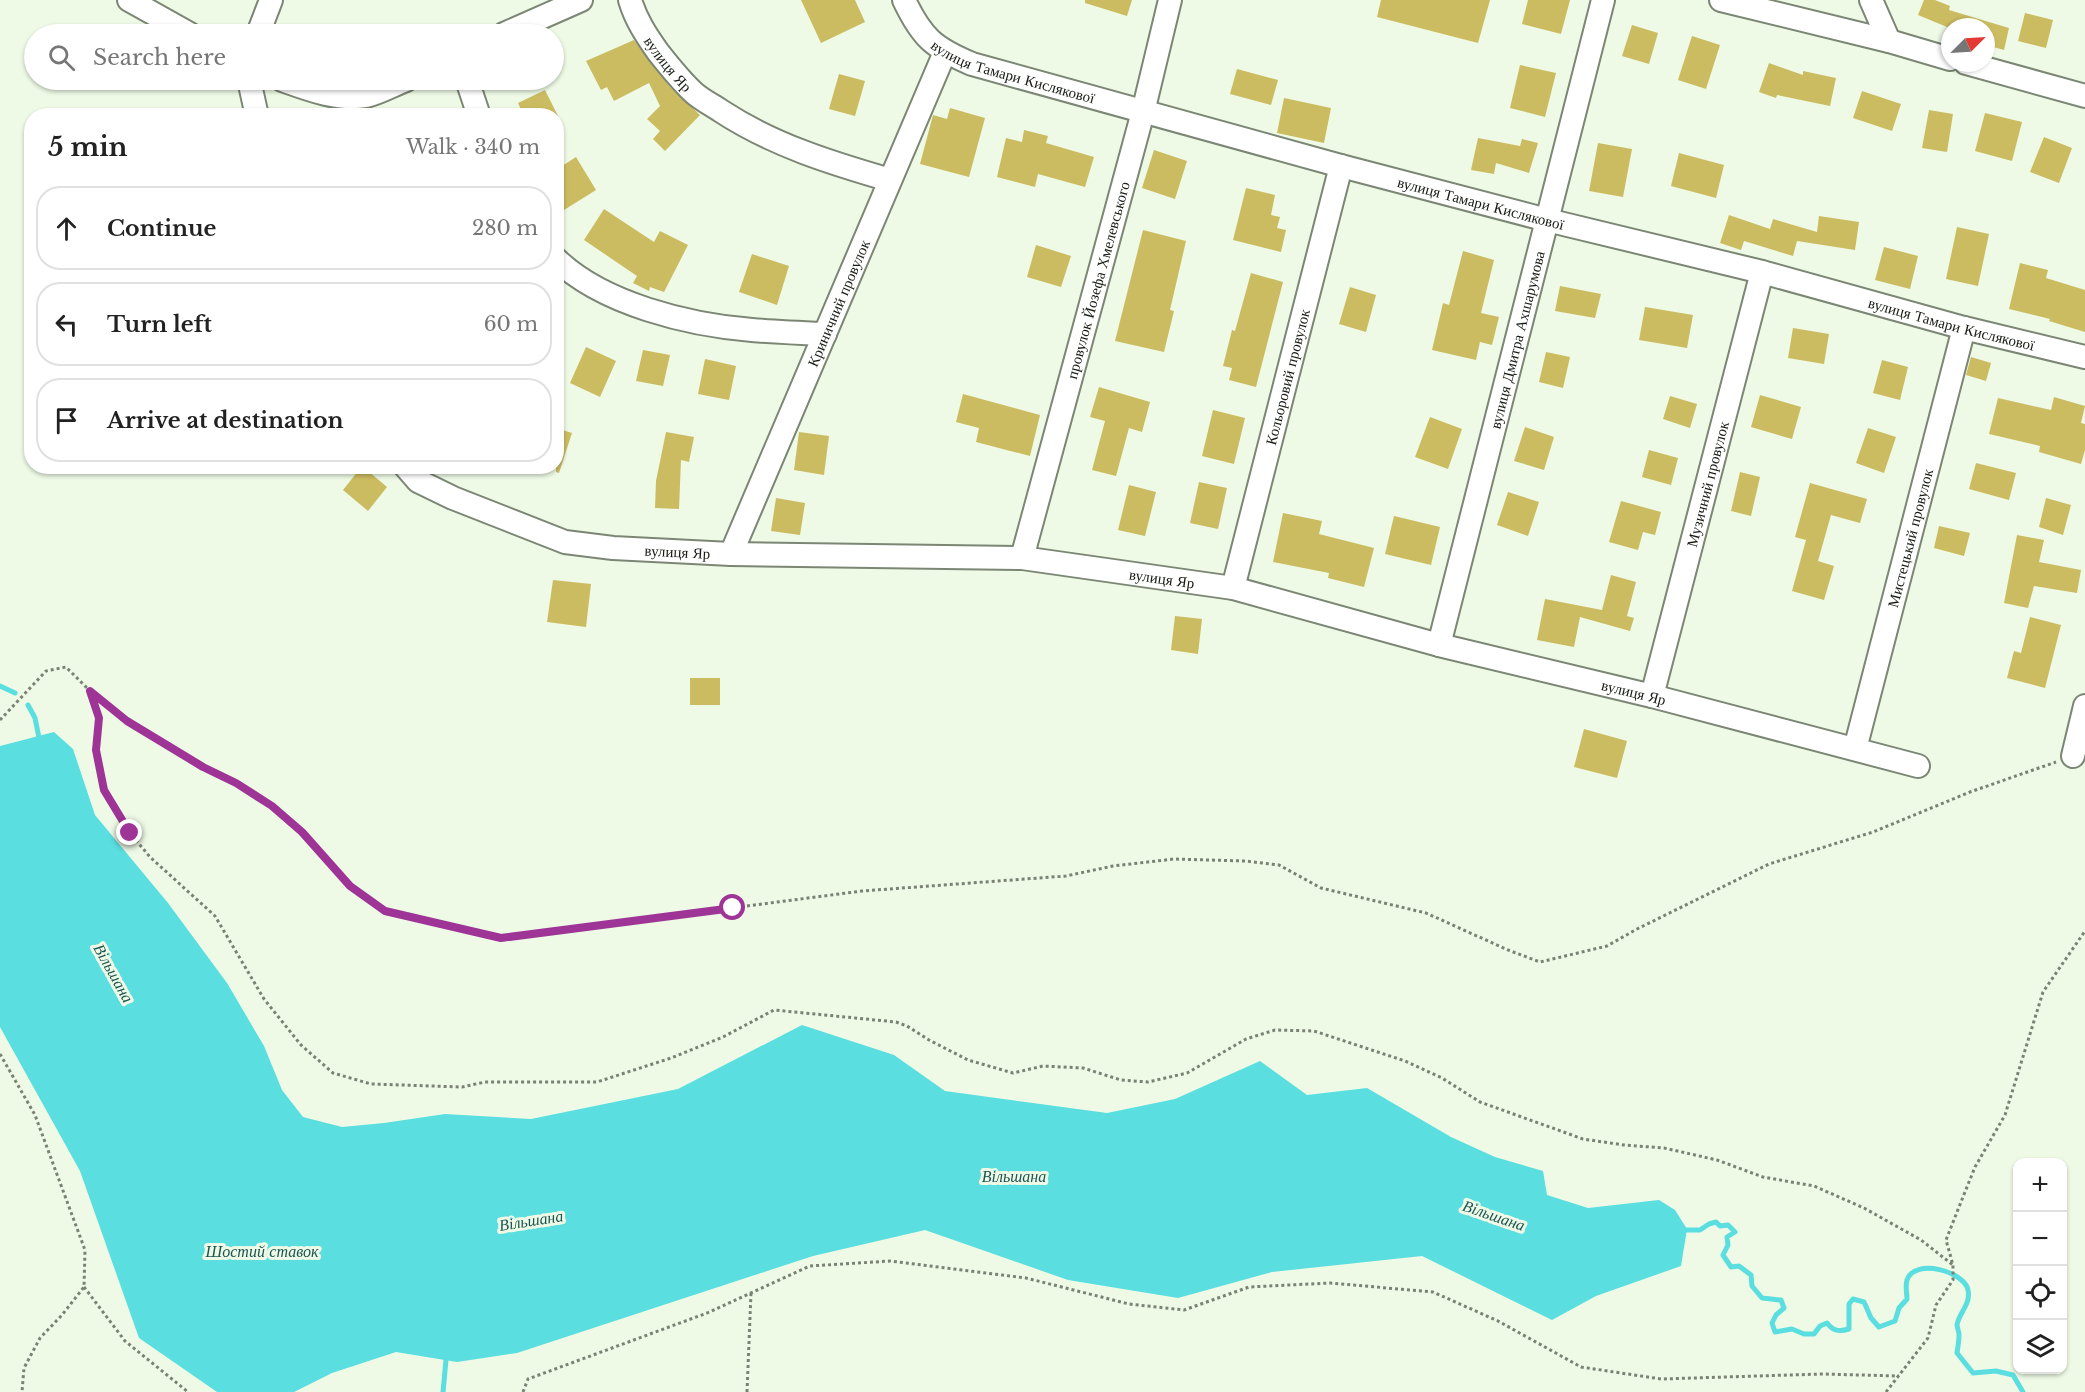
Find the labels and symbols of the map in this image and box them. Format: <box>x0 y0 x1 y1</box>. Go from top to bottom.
north arrow <box>1941 18 1995 72</box>
street label: вулиця Яр <box>640 33 696 95</box>
street label: вулиця Тамари Кислякової <box>928 35 1098 107</box>
street label: вулиця Тамари Кислякової <box>1396 172 1567 234</box>
street label: провулок Йозефа Хмелевського <box>1062 179 1133 381</box>
street label: Криничний провулок <box>803 236 874 369</box>
street label: вулиця Дмитра Ахшарумова <box>1485 248 1548 431</box>
street label: вулиця Тамари Кислякової <box>1866 292 2038 354</box>
street label: Кольоровий провулок <box>1261 306 1314 447</box>
street label: Музичний провулок <box>1682 418 1733 549</box>
street label: Мистецький провулок <box>1883 466 1937 609</box>
street label: вулиця Яр <box>644 540 711 562</box>
street label: вулиця Яр <box>1128 564 1196 592</box>
street label: вулиця Яр <box>1600 675 1668 709</box>
route end <box>116 819 142 845</box>
route start <box>719 894 745 920</box>
water label: Вільшана <box>90 940 138 1006</box>
water label: Вільшана <box>982 1166 1046 1186</box>
water label: Вільшана <box>1460 1195 1528 1235</box>
water label: Вільшана <box>498 1205 564 1235</box>
water label: Шостий ставок <box>205 1241 319 1261</box>

